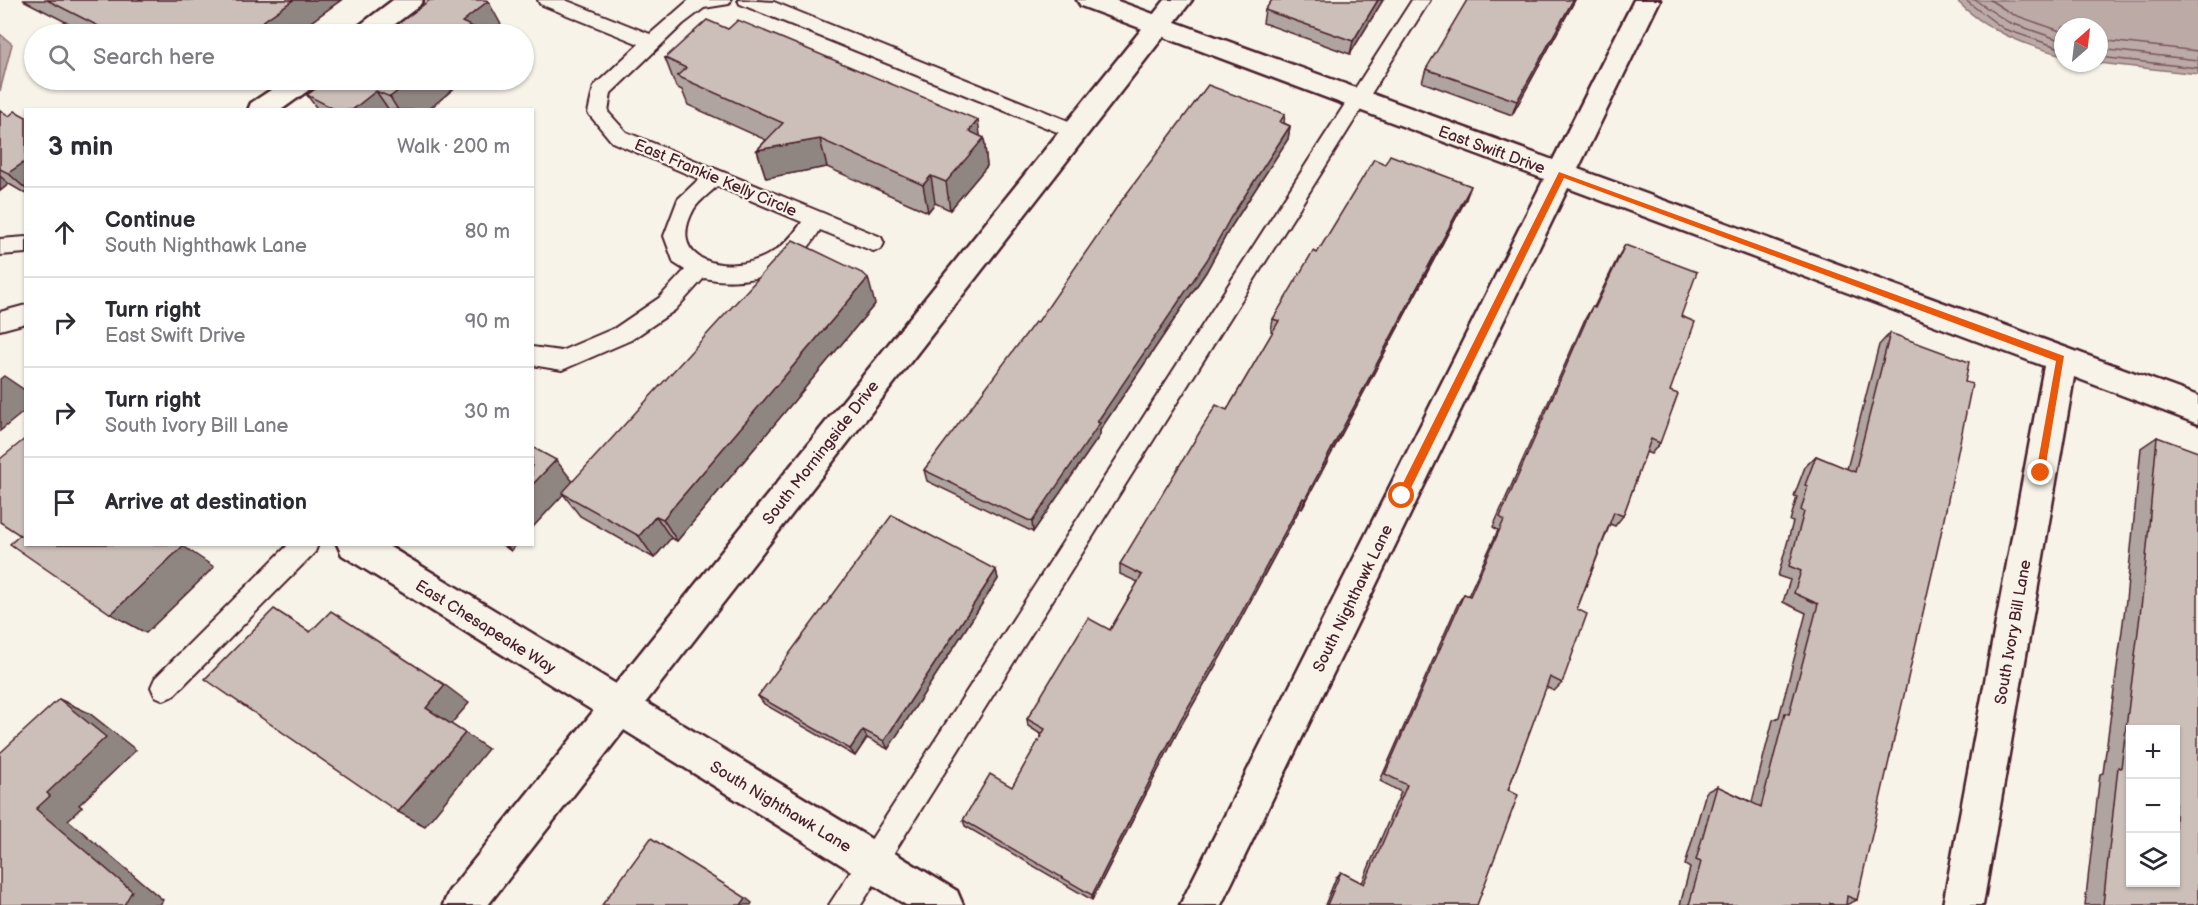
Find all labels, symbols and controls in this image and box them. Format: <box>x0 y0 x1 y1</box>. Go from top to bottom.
north arrow <box>2054 18 2108 72</box>
search box <box>24 24 534 90</box>
icon: search <box>45 41 78 74</box>
text: Search here <box>93 44 215 71</box>
street label: East Swift Drive <box>1435 122 1548 179</box>
text: 3 min <box>48 132 113 163</box>
text: Walk · 200 m <box>397 135 510 159</box>
street label: East Frankie Kelly Circle <box>631 136 800 221</box>
text: Continue <box>105 207 195 234</box>
icon: ahead <box>48 216 81 249</box>
text: 80 m <box>465 220 510 244</box>
text: South Nighthawk Lane <box>105 234 307 258</box>
text: Turn right <box>105 297 201 324</box>
icon: right <box>48 306 81 339</box>
text: 90 m <box>465 310 510 334</box>
text: East Swift Drive <box>105 324 245 348</box>
street label: South Morningside Drive <box>759 377 884 529</box>
text: Turn right <box>105 387 201 414</box>
icon: right <box>48 396 81 429</box>
text: 30 m <box>464 400 510 424</box>
text: South Ivory Bill Lane <box>105 414 288 438</box>
route end <box>2027 459 2053 485</box>
route start <box>1388 482 1414 508</box>
icon: arrive <box>48 486 81 519</box>
text: Arrive at destination <box>105 489 307 516</box>
street label: South Nighthawk Lane <box>1309 521 1397 675</box>
street label: South Ivory Bill Lane <box>1991 558 2036 706</box>
street label: East Chesapeake Way <box>411 576 560 679</box>
map controls <box>2126 725 2180 887</box>
button: + <box>2126 725 2180 779</box>
street label: South Nighthawk Lane <box>706 758 855 857</box>
button: − <box>2126 779 2180 833</box>
button: layers <box>2126 833 2180 887</box>

